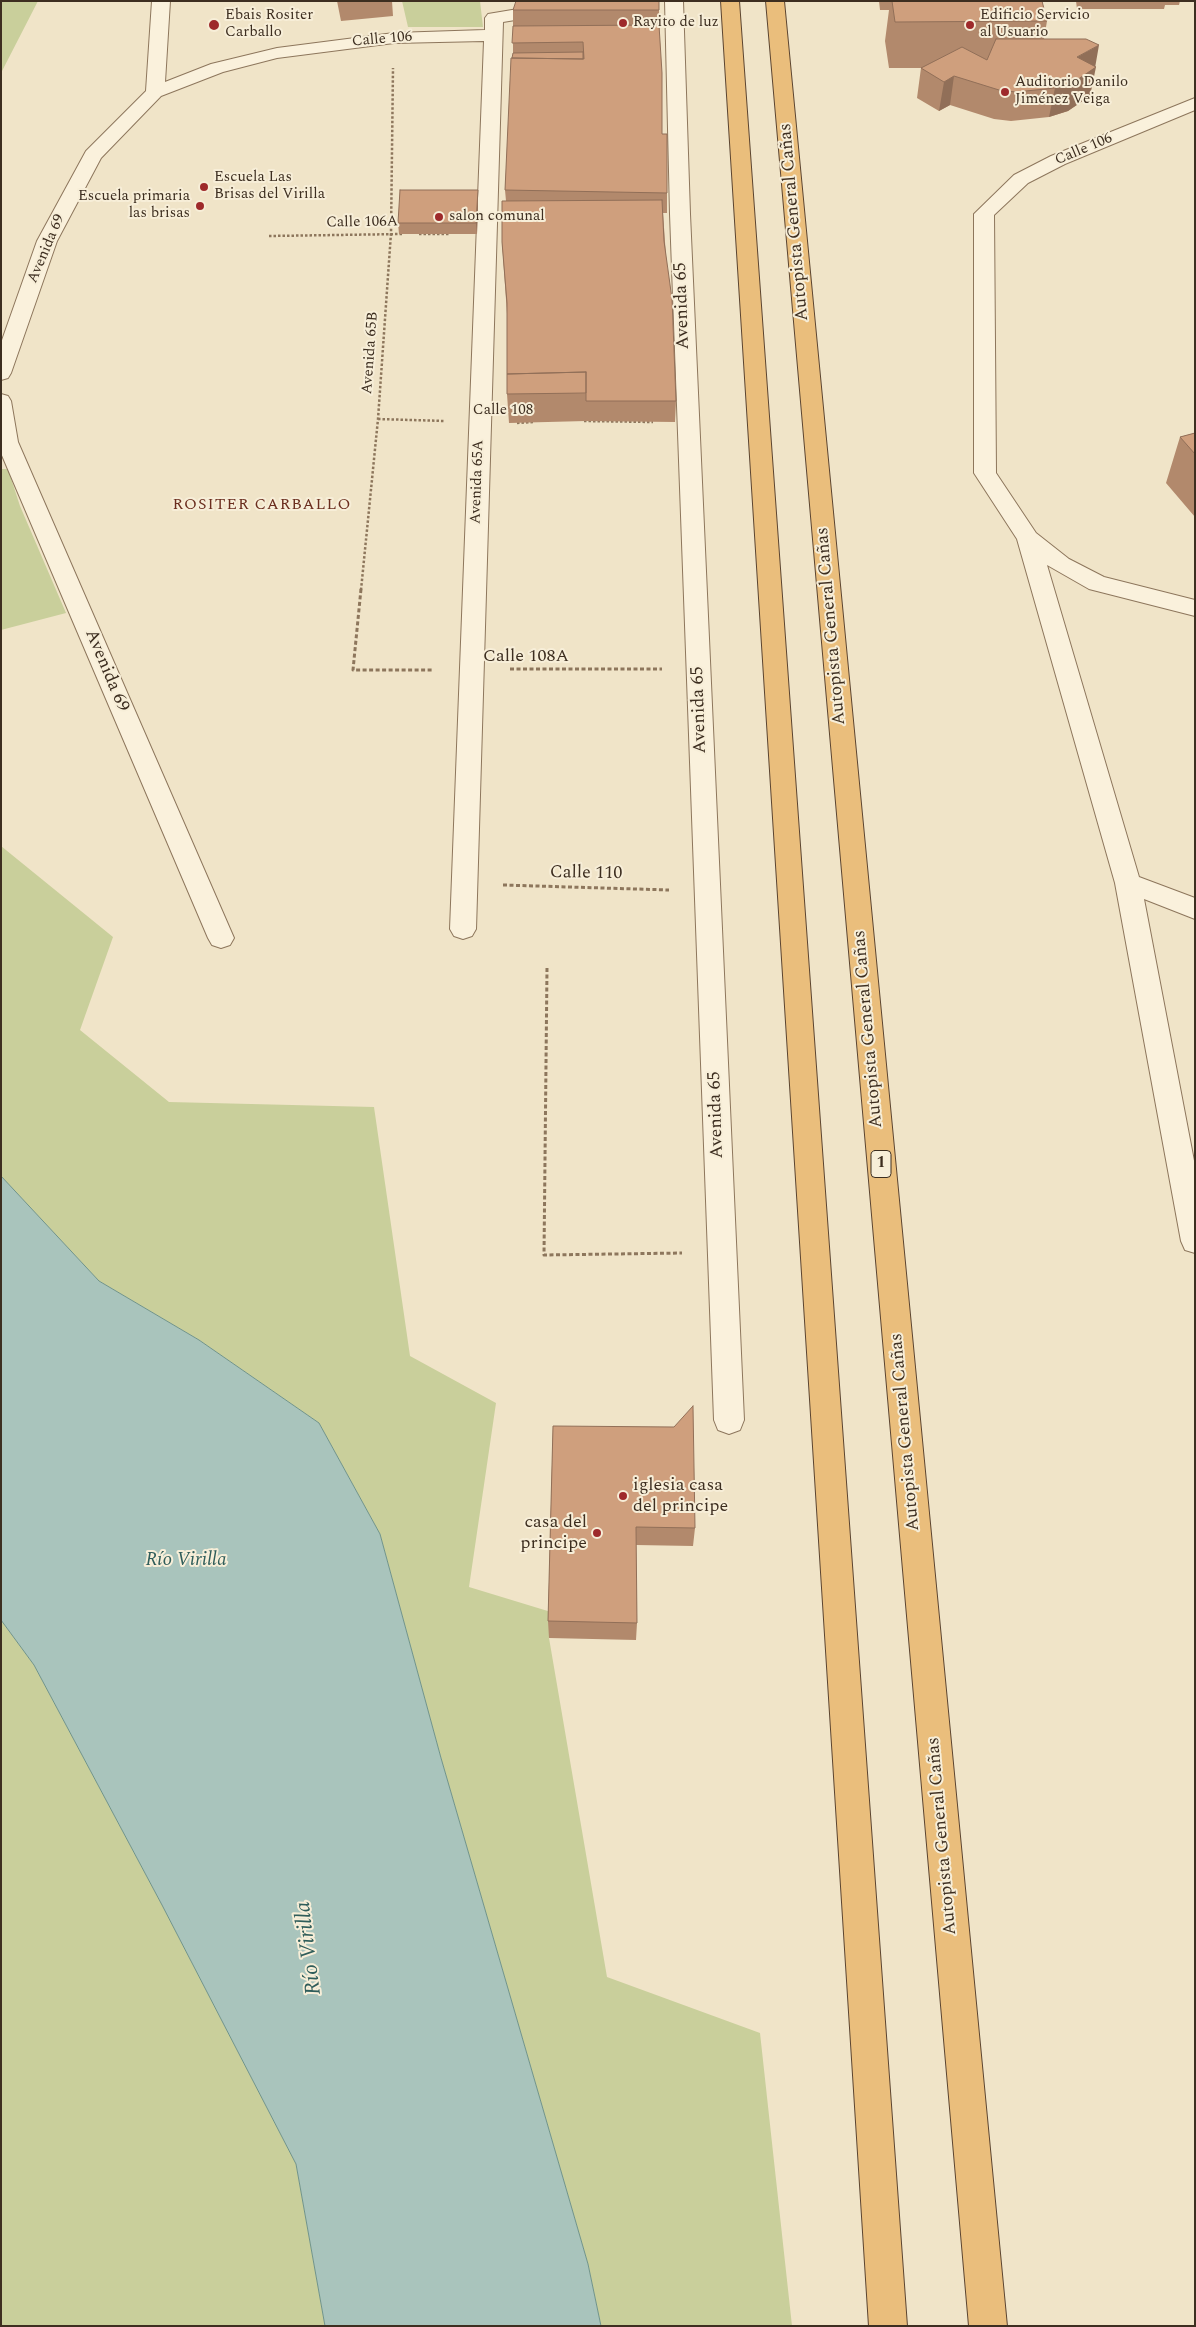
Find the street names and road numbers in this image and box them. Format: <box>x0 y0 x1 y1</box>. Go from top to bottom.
street label: Calle 106 <box>351 28 413 52</box>
street label: Autopista General Cañas <box>776 122 814 322</box>
street label: Calle 106 <box>1053 130 1115 170</box>
street label: Avenida 69 <box>24 212 70 286</box>
street label: Calle 106A <box>326 213 398 233</box>
street label: Avenida 65 <box>671 262 695 350</box>
street label: Avenida 65B <box>359 311 383 395</box>
street label: Calle 108 <box>473 402 533 420</box>
street label: Avenida 65A <box>468 440 488 524</box>
street label: Autopista General Cañas <box>813 526 851 726</box>
street label: Avenida 69 <box>79 627 133 715</box>
street label: Calle 108A <box>483 646 569 668</box>
street label: Avenida 65 <box>688 666 712 754</box>
street label: Calle 110 <box>550 863 622 885</box>
street label: Autopista General Cañas <box>850 929 888 1129</box>
street label: Avenida 65 <box>705 1071 729 1159</box>
road number: 1 <box>871 1150 891 1178</box>
street label: Autopista General Cañas <box>887 1332 925 1532</box>
street label: Autopista General Cañas <box>924 1736 962 1936</box>

